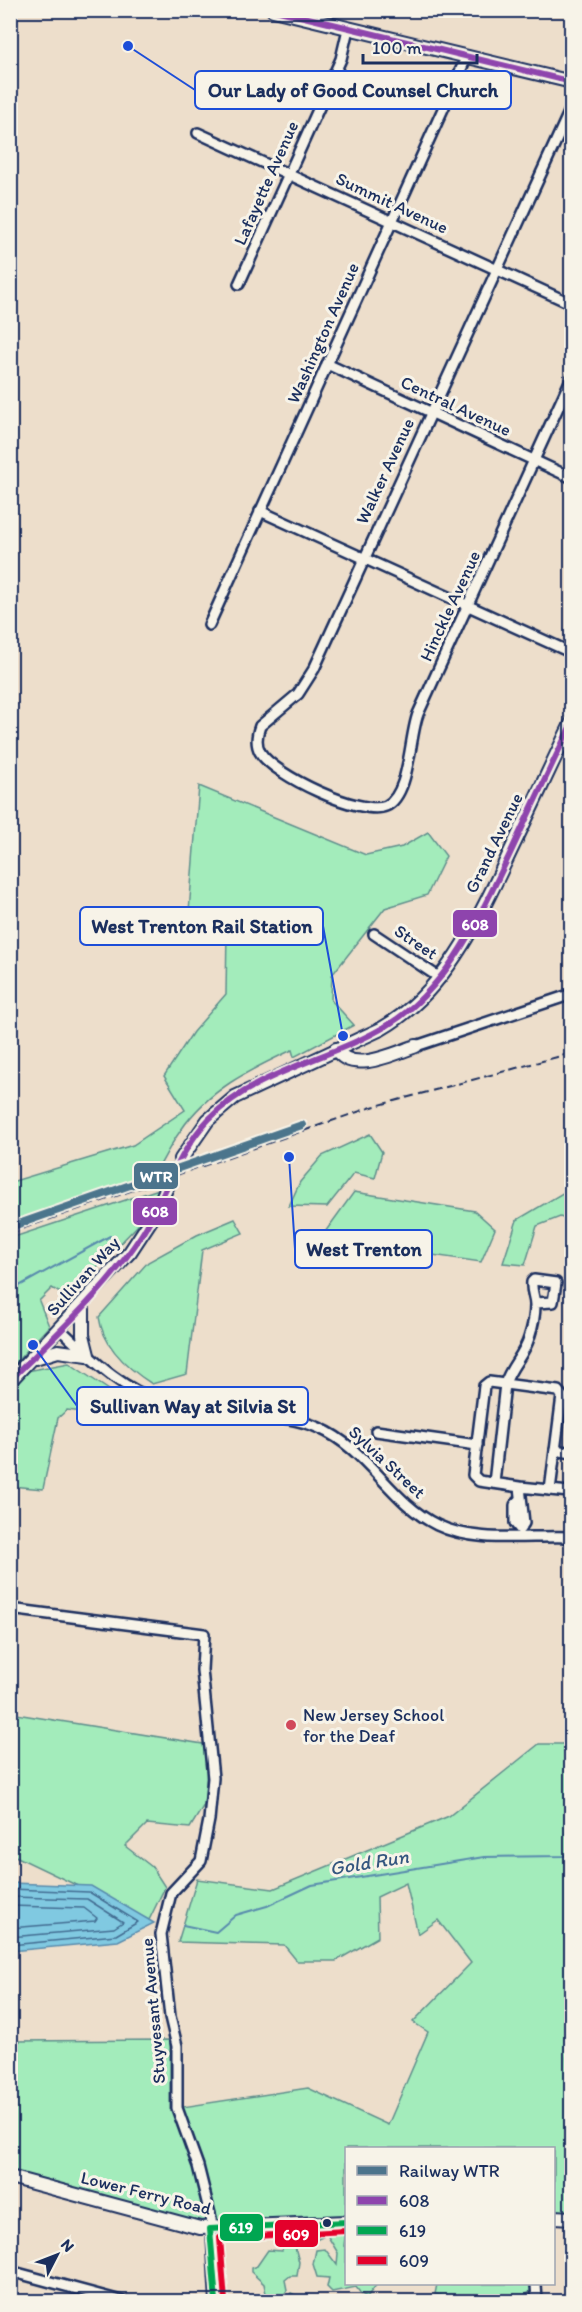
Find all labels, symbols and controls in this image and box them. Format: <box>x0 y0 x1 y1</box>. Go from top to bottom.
scale bar <box>363 27 477 65</box>
text: 100 m <box>372 37 422 59</box>
callout: Our Lady of Good Counsel Church <box>195 71 511 109</box>
text: Our Lady of Good Counsel Church <box>208 78 499 103</box>
street label: Lafayette Avenue <box>229 117 303 249</box>
street label: Summit Avenue <box>332 167 452 239</box>
street label: Washington Avenue <box>282 259 364 407</box>
street label: Central Avenue <box>397 371 515 441</box>
street label: Walker Avenue <box>351 414 419 528</box>
street label: Hinckle Avenue <box>415 547 485 665</box>
street label: Grand Avenue <box>460 789 528 897</box>
callout: West Trenton Rail Station <box>80 907 323 945</box>
line badge: 608 <box>452 909 498 938</box>
text: West Trenton Rail Station <box>91 914 313 938</box>
text: 608 <box>461 915 489 934</box>
street label: Street <box>390 920 442 965</box>
line badge: WTR <box>133 1162 179 1190</box>
text: WTR <box>140 1167 172 1186</box>
line badge: 608 <box>132 1197 178 1226</box>
text: 608 <box>141 1202 169 1221</box>
callout: West Trenton <box>295 1230 432 1268</box>
street label: Sullivan Way <box>42 1231 125 1320</box>
text: West Trenton <box>306 1237 423 1261</box>
callout: Sullivan Way at Silvia St <box>77 1387 308 1425</box>
text: Sullivan Way at Silvia St <box>90 1394 297 1419</box>
street label: Sylvia Street <box>344 1421 430 1503</box>
place label: New Jersey School for the Deaf <box>303 1704 444 1747</box>
marker: New Jersey School for the Deaf <box>284 1718 298 1732</box>
water label: Gold Run <box>328 1844 411 1880</box>
street label: Stuyvesant Avenue <box>136 1937 170 2085</box>
legend <box>345 2147 555 2285</box>
text: Railway WTR <box>399 2160 500 2182</box>
street label: Lower Ferry Road <box>78 2166 214 2220</box>
text: 608 <box>399 2190 430 2212</box>
line badge: 619 <box>219 2213 264 2242</box>
unlabelled marker <box>321 2217 333 2229</box>
text: 619 <box>229 2218 253 2237</box>
line badge: 609 <box>274 2219 319 2248</box>
text: 619 <box>399 2220 426 2242</box>
north arrow <box>27 2225 87 2285</box>
text: 609 <box>283 2225 309 2244</box>
text: N <box>57 2235 78 2256</box>
text: 609 <box>399 2250 429 2272</box>

